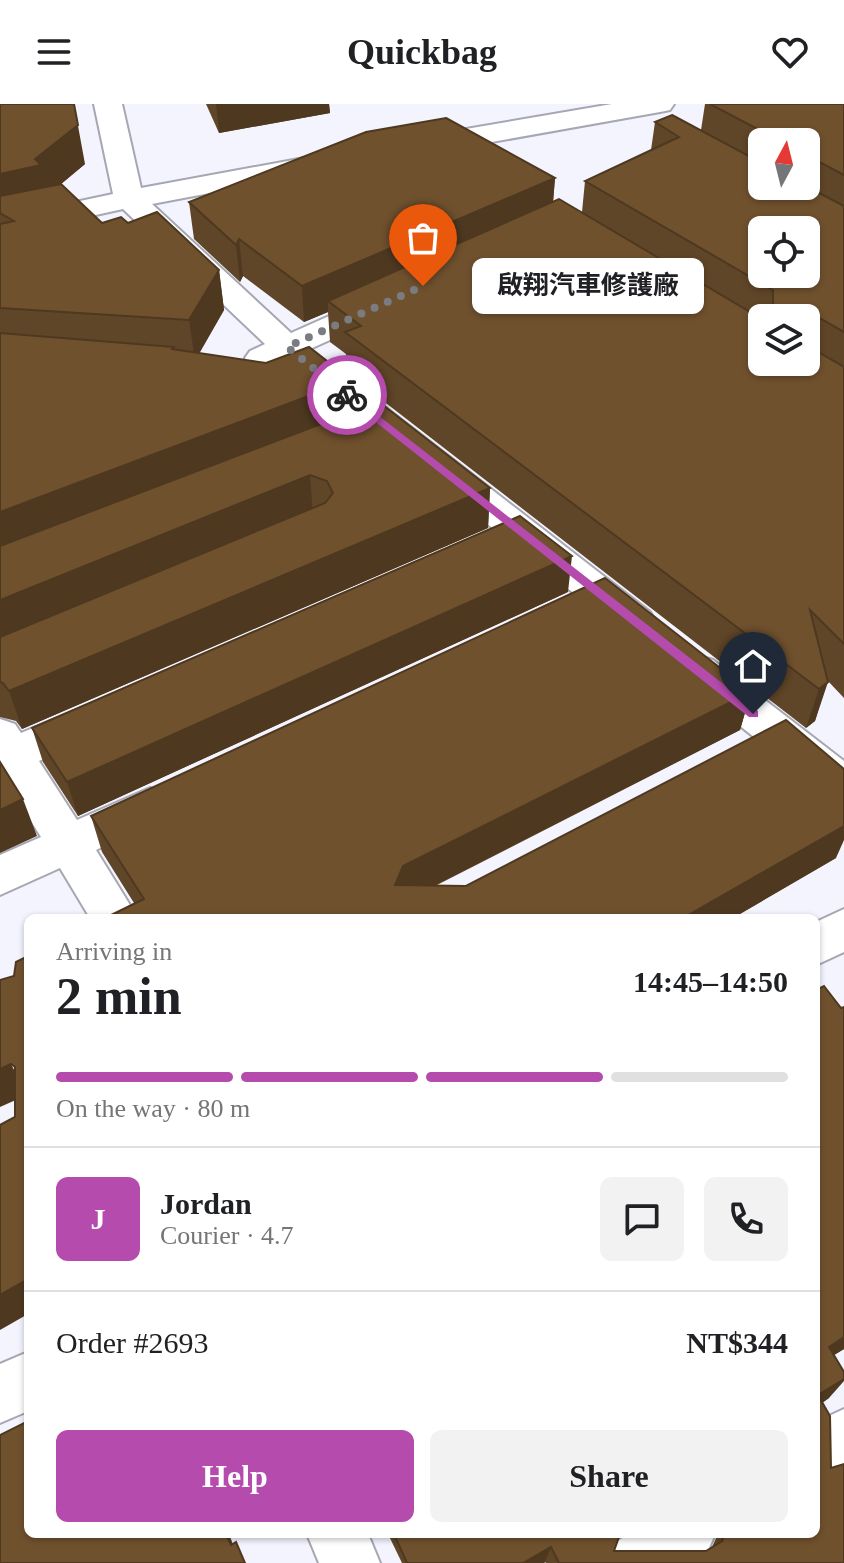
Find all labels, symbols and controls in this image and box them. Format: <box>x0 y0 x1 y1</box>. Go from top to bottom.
icon: menu <box>32 30 76 74</box>
icon: heart <box>768 30 812 74</box>
text: Quickbag <box>347 32 497 72</box>
north arrow <box>748 128 820 200</box>
map controls <box>748 128 820 376</box>
pin <box>389 204 457 286</box>
icon: bag <box>401 216 445 260</box>
button: locate <box>748 216 820 288</box>
callout: 啟翔汽車修護廠 <box>471 258 703 314</box>
text: 啟翔汽車修護廠 <box>497 271 679 300</box>
button: layers <box>748 304 820 376</box>
courier <box>307 355 387 435</box>
icon: bike <box>325 373 369 417</box>
pin <box>719 632 787 714</box>
icon: home <box>731 644 775 688</box>
text: Arriving in <box>56 937 172 966</box>
text: 14:45–14:50 <box>633 965 788 998</box>
text: 2 min <box>56 968 182 1025</box>
text: On the way · 80 m <box>56 1094 250 1123</box>
button: chat <box>600 1177 684 1261</box>
button: phone <box>704 1177 788 1261</box>
text: Jordan <box>160 1187 252 1220</box>
text: J <box>91 1202 106 1235</box>
text: Courier · 4.7 <box>160 1221 294 1250</box>
text: Order #2693 <box>56 1326 208 1359</box>
text: NT$344 <box>686 1326 788 1359</box>
button: Help <box>56 1430 414 1522</box>
button: Share <box>430 1430 788 1522</box>

